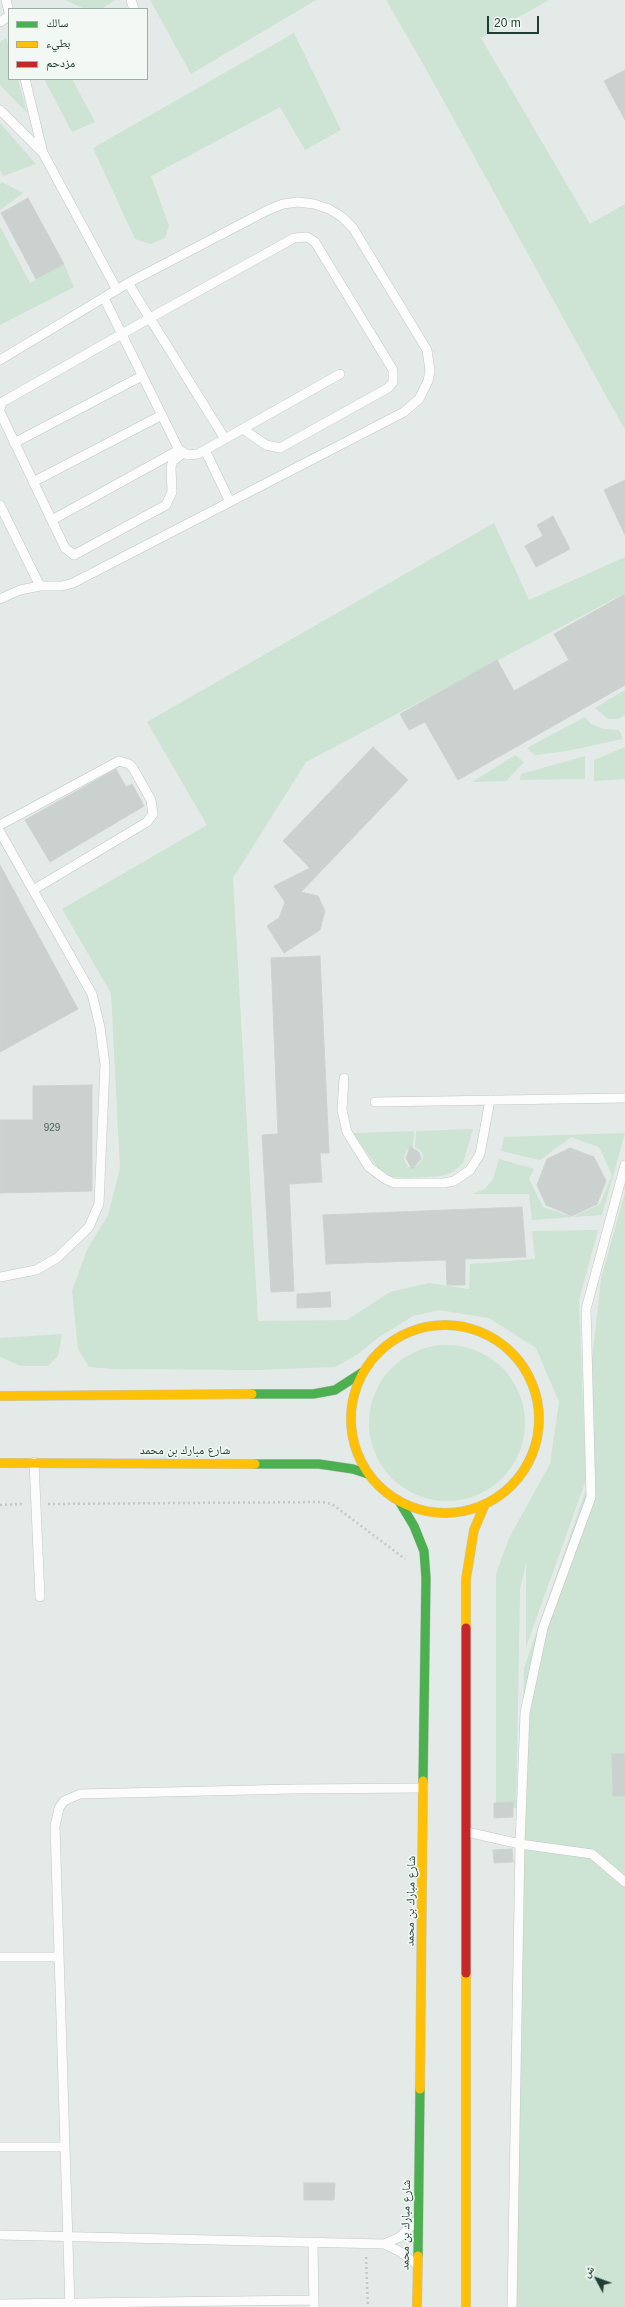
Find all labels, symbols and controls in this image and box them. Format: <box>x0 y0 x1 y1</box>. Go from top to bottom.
legend <box>8 8 148 80</box>
scale bar <box>489 8 541 34</box>
text: سالك <box>46 16 68 30</box>
text: 20 m <box>494 16 521 30</box>
text: بطيء <box>46 36 70 50</box>
text: مزدحم <box>46 56 75 70</box>
house number: 929 <box>44 1122 60 1134</box>
street label: شارع مبارك بن محمد <box>140 1444 230 1458</box>
street label: شارع مبارك بن محمد <box>403 1856 419 1946</box>
street label: شارع مبارك بن محمد <box>398 2180 414 2270</box>
north arrow <box>577 2259 617 2299</box>
text: ش <box>580 2263 596 2279</box>

